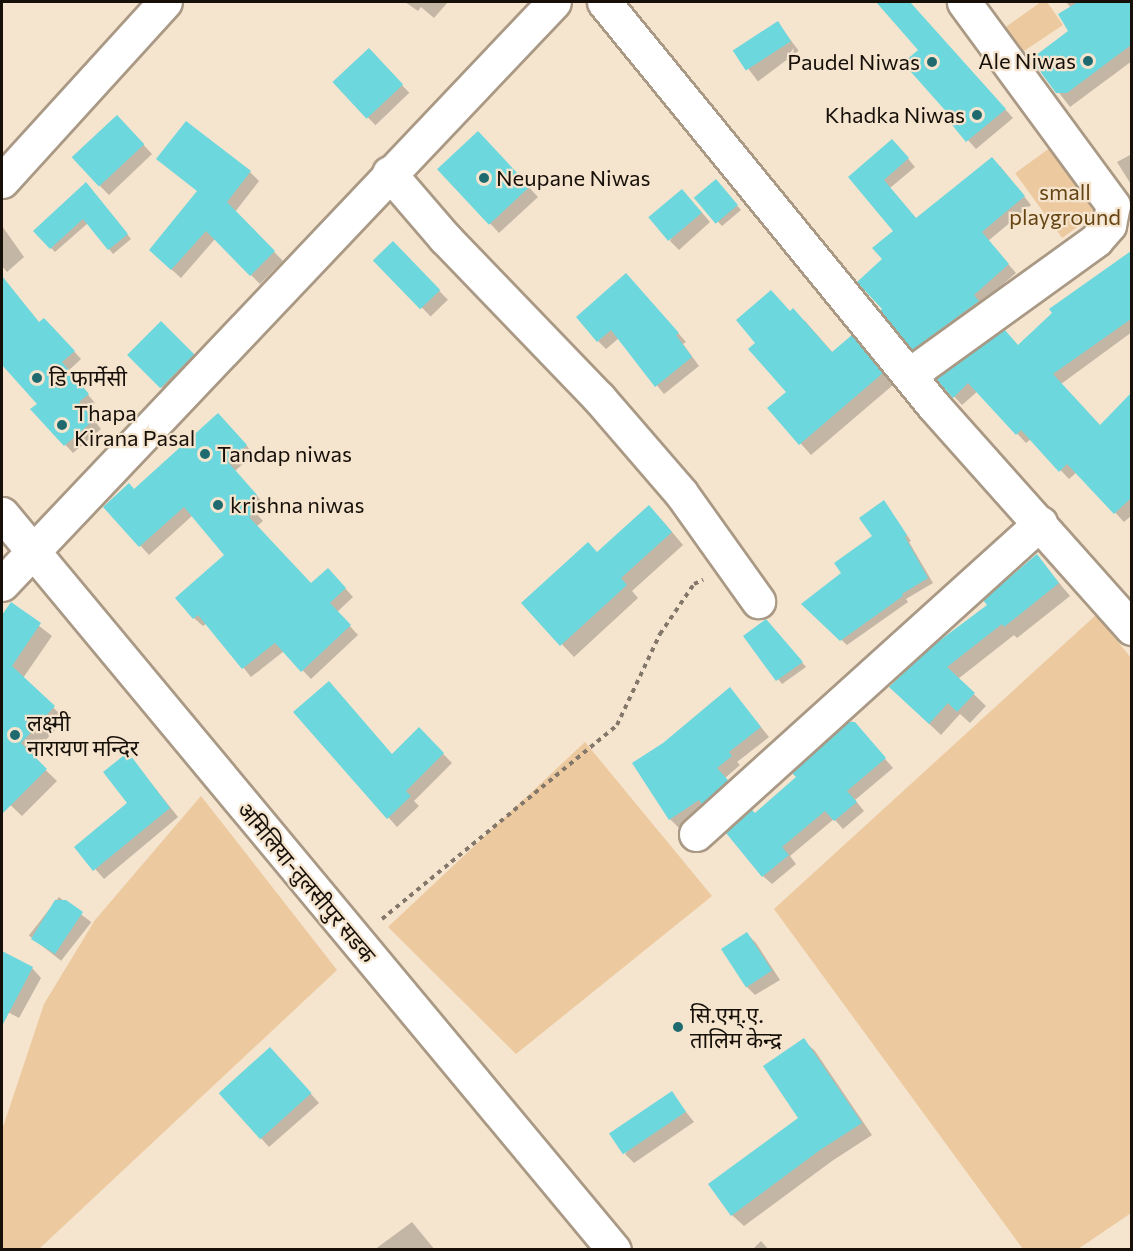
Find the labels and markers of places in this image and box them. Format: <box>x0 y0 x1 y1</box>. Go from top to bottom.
place label: Ale Niwas <box>978 48 1076 74</box>
place label: Paudel Niwas <box>787 49 920 75</box>
marker: Ale Niwas <box>1081 54 1095 68</box>
marker: Paudel Niwas <box>925 55 939 69</box>
place label: Khadka Niwas <box>825 102 965 128</box>
marker: Khadka Niwas <box>970 108 984 122</box>
place label: Neupane Niwas <box>496 165 651 191</box>
marker: Neupane Niwas <box>477 171 491 185</box>
place label: डि फार्मेसी <box>49 365 127 391</box>
marker: डि फार्मेसी <box>30 371 44 385</box>
place label: Thapa Kirana Pasal <box>74 399 195 451</box>
marker: Thapa Kirana Pasal <box>55 418 69 432</box>
place label: Tandap niwas <box>217 441 352 467</box>
marker: Tandap niwas <box>198 447 212 461</box>
place label: krishna niwas <box>230 492 364 518</box>
marker: krishna niwas <box>211 498 225 512</box>
place label: लक्ष्मी नारायण मन्दिर <box>27 709 139 760</box>
marker: लक्ष्मी नारायण मन्दिर <box>8 728 22 742</box>
place label: सि.एम्.ए. तालिम केन्द्र <box>690 1001 782 1052</box>
marker: सि.एम्.ए. तालिम केन्द्र <box>671 1020 685 1034</box>

